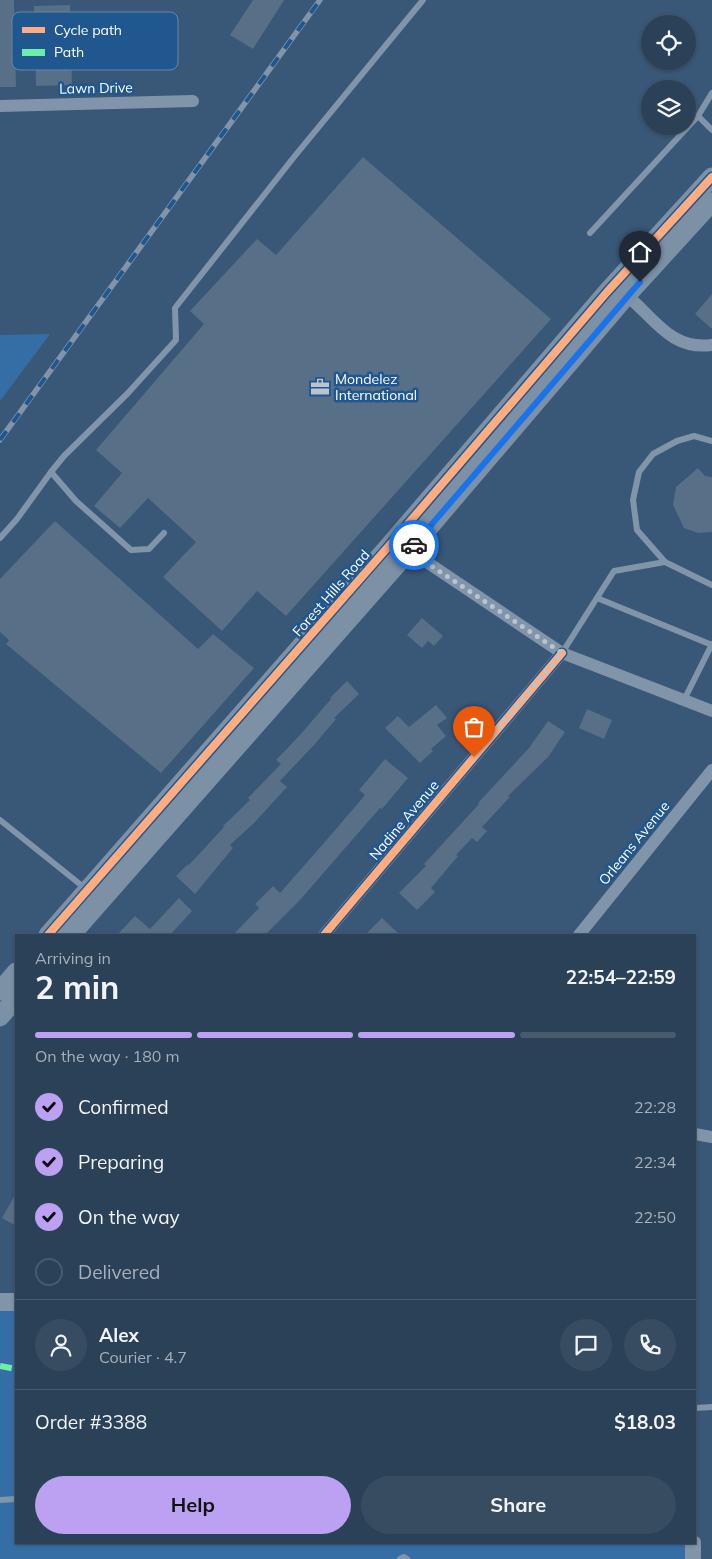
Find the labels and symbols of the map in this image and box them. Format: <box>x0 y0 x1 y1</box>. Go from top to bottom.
legend <box>12 12 178 70</box>
text: Cycle path <box>54 21 122 39</box>
text: Path <box>54 43 84 61</box>
street label: Lawn Drive <box>59 78 133 98</box>
pin <box>619 231 661 282</box>
place label: Mondelez International <box>335 370 417 404</box>
office icon: Mondelez International <box>309 376 331 398</box>
courier <box>389 520 439 570</box>
street label: Forest Hills Road <box>288 546 374 640</box>
pin <box>453 706 495 757</box>
street label: Nadine Avenue <box>365 776 443 864</box>
street label: Orleans Avenue <box>595 797 673 889</box>

